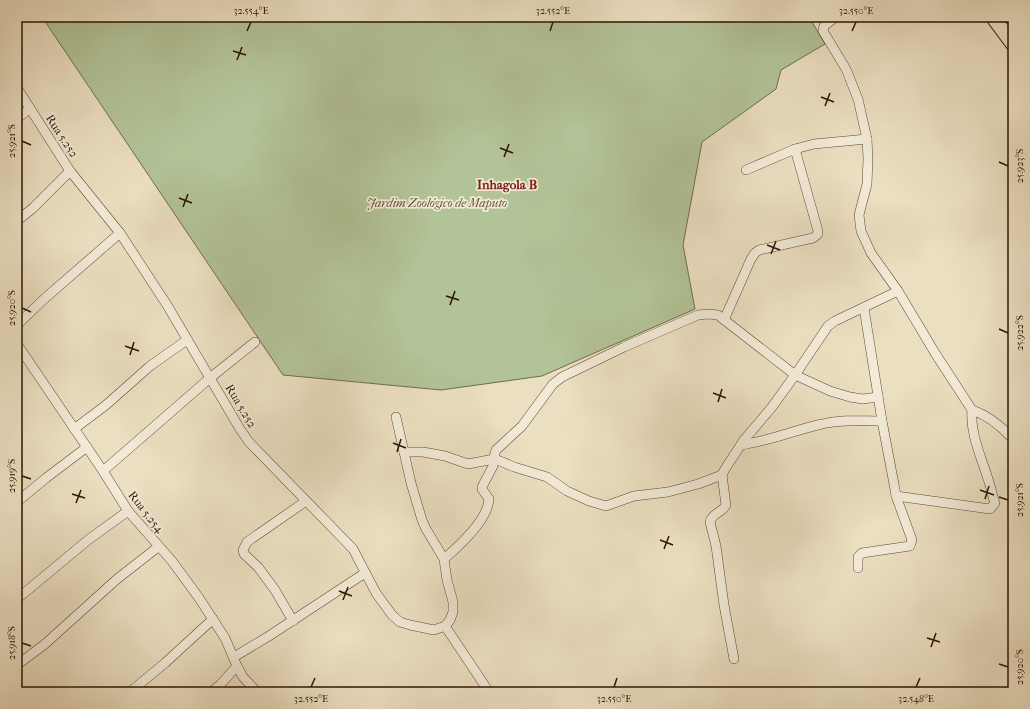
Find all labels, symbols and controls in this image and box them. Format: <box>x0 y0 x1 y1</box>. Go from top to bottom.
text: 32.554°E <box>233 5 269 17</box>
text: 32.552°E <box>536 5 570 17</box>
text: 32.550°E <box>839 5 873 17</box>
street label: Rua 5.252 <box>43 112 81 160</box>
text: 25.921°S <box>6 124 18 158</box>
text: 25.923°S <box>1014 149 1026 183</box>
district label: Inhagola B <box>477 177 538 193</box>
park label: Jardim Zoológico de Maputo <box>367 196 507 210</box>
text: 25.920°S <box>6 290 18 326</box>
text: 25.922°S <box>1014 315 1026 351</box>
street label: Rua 5.252 <box>223 382 259 430</box>
text: 25.919°S <box>6 459 18 493</box>
text: 25.921°S <box>1014 483 1026 517</box>
street label: Rua 5.254 <box>125 488 167 536</box>
text: 25.918°S <box>6 626 18 660</box>
text: 25.920°S <box>1014 649 1026 685</box>
text: 32.552°E <box>294 693 328 705</box>
text: 32.550°E <box>597 693 631 705</box>
text: 32.548°E <box>898 693 934 705</box>

